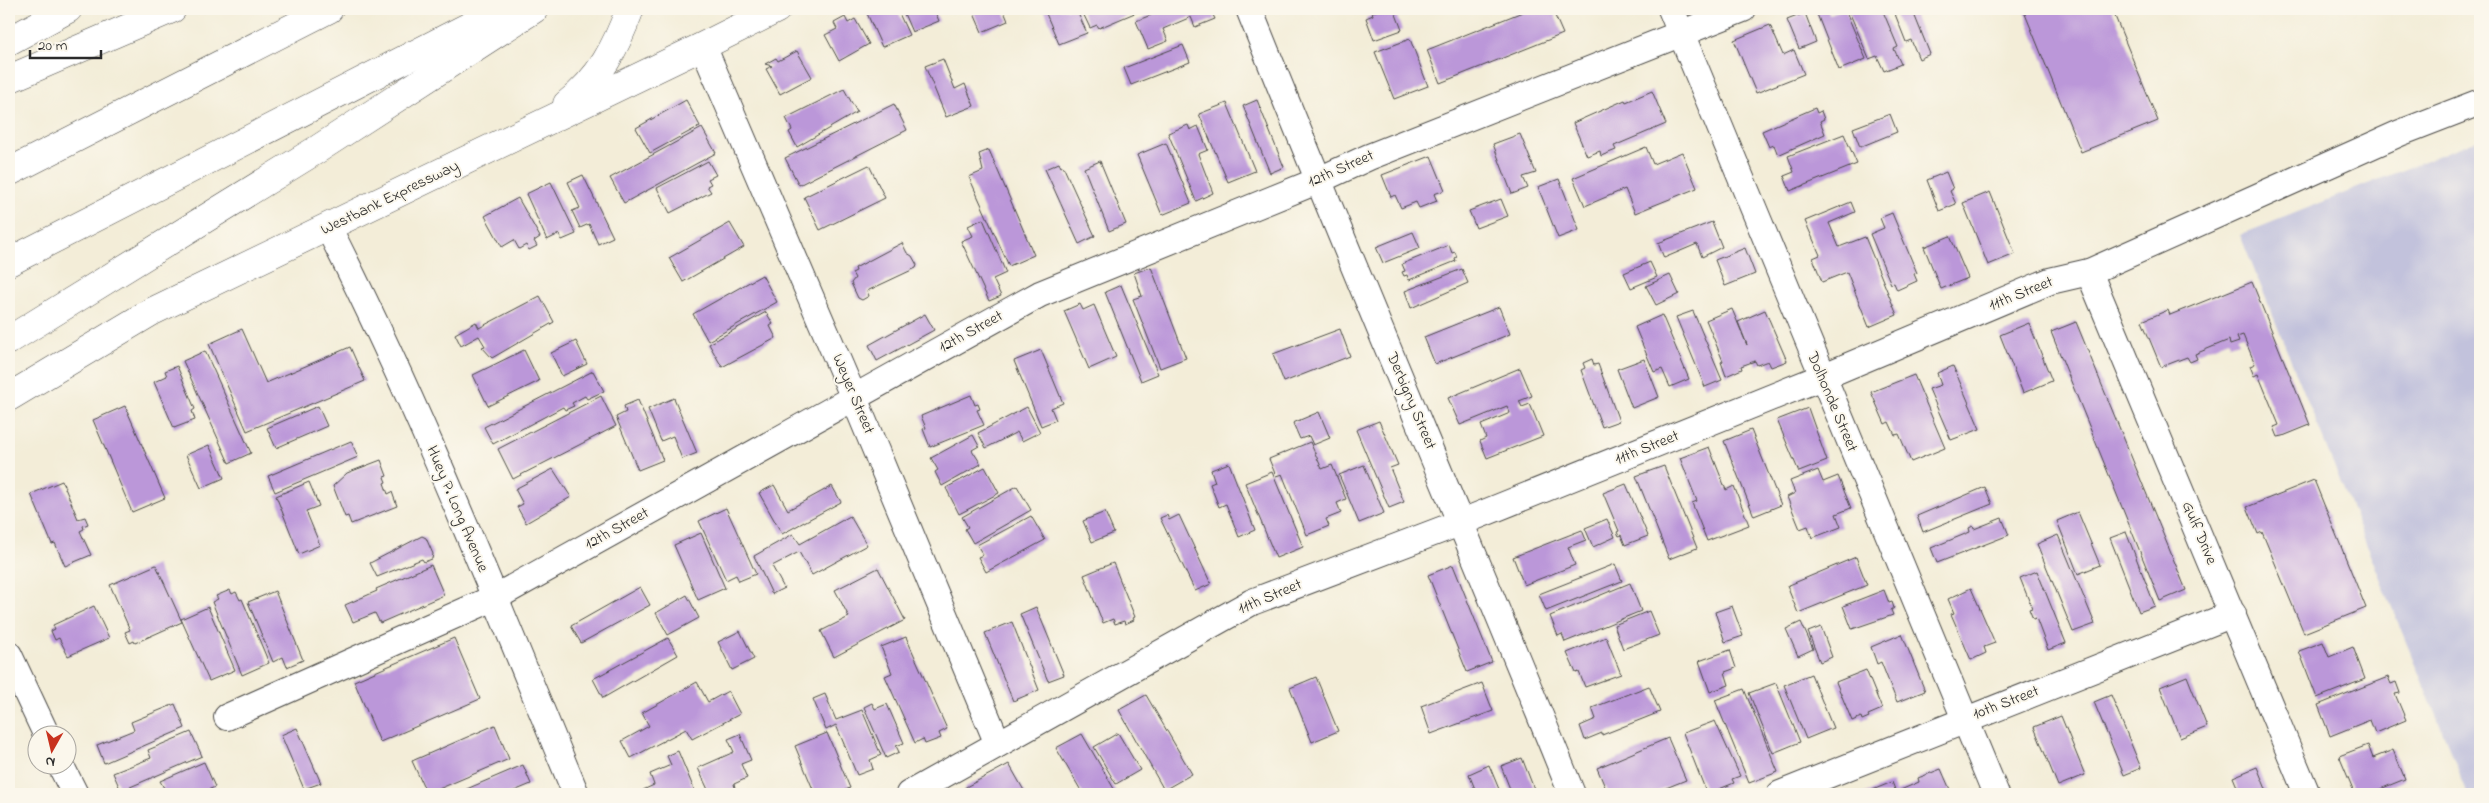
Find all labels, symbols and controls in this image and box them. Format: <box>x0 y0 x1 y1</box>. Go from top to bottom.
scale bar <box>30 28 101 60</box>
text: 20 m <box>38 35 68 57</box>
street label: 12th Street <box>1304 143 1379 194</box>
street label: Westbank Expressway <box>317 154 463 242</box>
street label: 11th Street <box>1985 270 2057 318</box>
street label: 12th Street <box>934 304 1008 360</box>
street label: Dolhonde Street <box>1800 347 1864 456</box>
street label: Derbigny Street <box>1379 348 1443 454</box>
street label: Weyer Street <box>825 350 881 438</box>
street label: 11th Street <box>1611 424 1683 472</box>
street label: Huey P. Long Avenue <box>420 442 495 577</box>
street label: Gulf Drive <box>2175 498 2223 569</box>
street label: 12th Street <box>580 501 654 557</box>
street label: 11th Street <box>1234 573 1306 621</box>
street label: 10th Street <box>1969 679 2043 727</box>
north arrow <box>28 726 78 776</box>
text: N <box>44 750 57 772</box>

